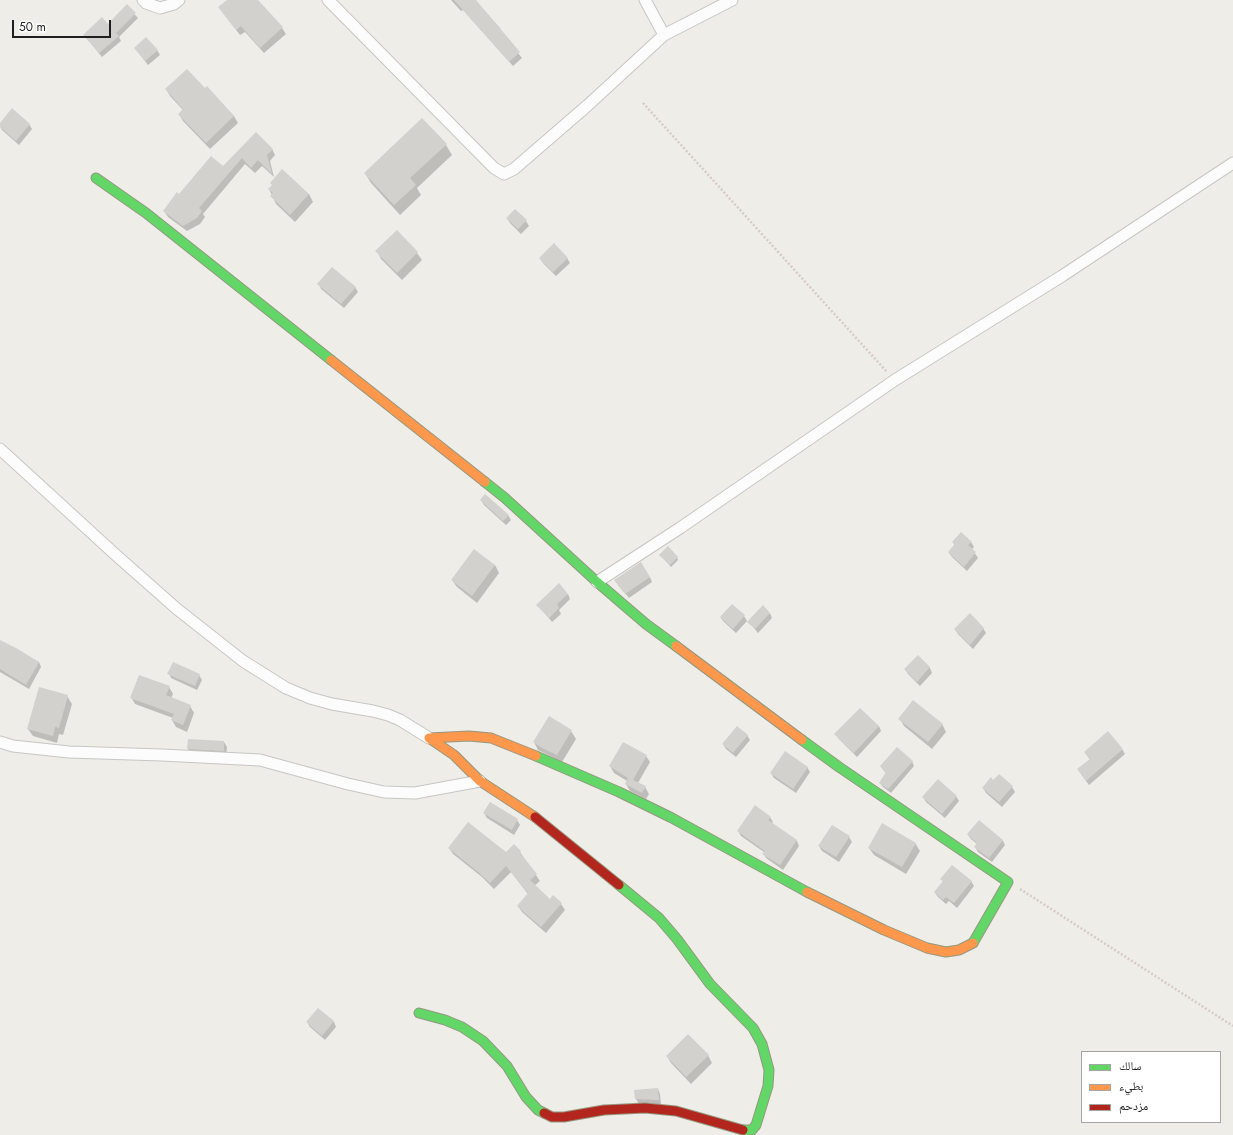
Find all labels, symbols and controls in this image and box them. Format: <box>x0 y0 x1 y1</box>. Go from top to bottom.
scale bar <box>14 12 113 38</box>
text: 50 m <box>19 18 46 36</box>
legend <box>1081 1051 1221 1123</box>
text: سالك <box>1119 1057 1141 1075</box>
text: بطيء <box>1119 1077 1143 1095</box>
text: مزدحم <box>1119 1097 1148 1115</box>

